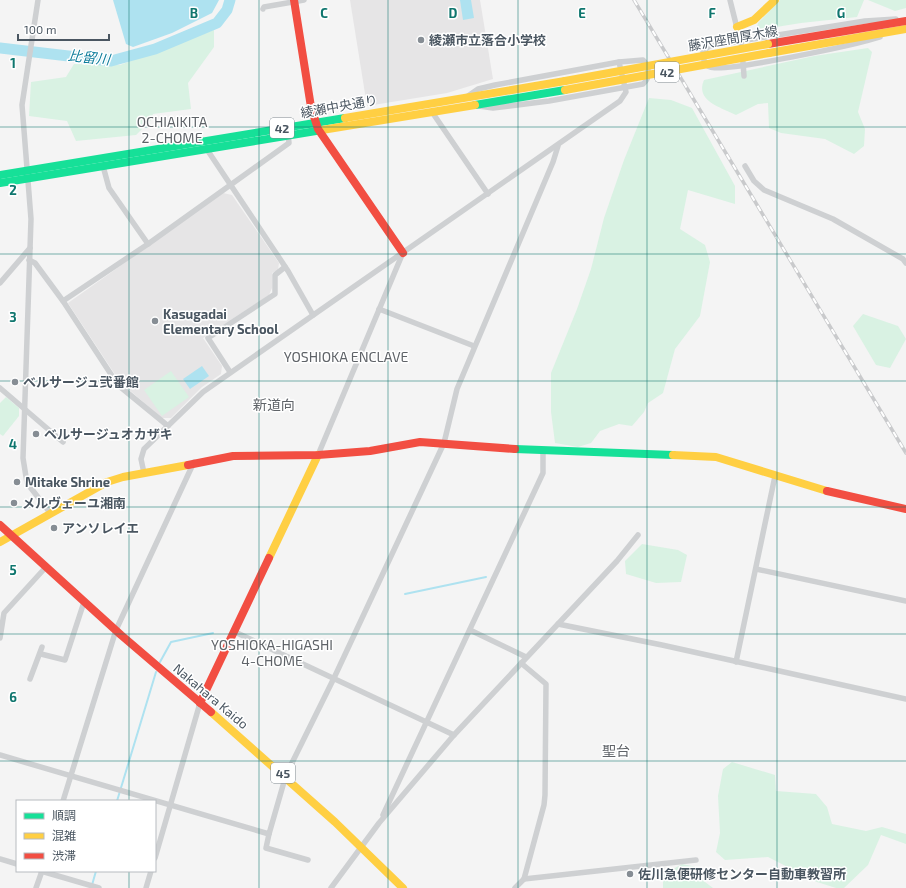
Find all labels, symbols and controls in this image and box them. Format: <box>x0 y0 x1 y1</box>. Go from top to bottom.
text: B <box>190 5 198 21</box>
text: C <box>320 5 328 21</box>
text: D <box>449 5 458 21</box>
text: E <box>578 5 586 21</box>
text: F <box>708 5 716 21</box>
text: G <box>837 5 845 21</box>
scale bar <box>18 16 109 42</box>
text: 100 m <box>24 22 56 36</box>
street label: 藤沢座間厚木線 <box>687 22 779 54</box>
place label: 綾瀬市立落合小学校 <box>429 32 546 48</box>
marker: 綾瀬市立落合小学校 <box>416 35 426 45</box>
water label: 比留川 <box>67 46 113 68</box>
text: 1 <box>10 55 16 71</box>
road number: 42 <box>655 62 679 82</box>
street label: 綾瀬中央通り <box>299 91 379 121</box>
district label: OCHIAIKITA 2-CHOME <box>137 113 208 146</box>
road number: 42 <box>270 118 294 138</box>
text: 2 <box>9 182 17 198</box>
place label: Kasugadai Elementary School <box>163 306 279 337</box>
text: 3 <box>9 309 17 325</box>
marker: Kasugadai Elementary School <box>150 316 160 326</box>
district label: YOSHIOKA ENCLAVE <box>284 348 408 365</box>
place label: ベルサージュ弐番館 <box>23 374 139 390</box>
marker: ベルサージュ弐番館 <box>10 377 20 387</box>
district label: 新道向 <box>253 396 295 413</box>
place label: ベルサージュオカザキ <box>44 426 173 442</box>
marker: ベルサージュオカザキ <box>31 429 41 439</box>
text: 4 <box>9 436 17 452</box>
place label: Mitake Shrine <box>25 474 110 490</box>
marker: Mitake Shrine <box>12 477 22 487</box>
place label: メルヴェーユ湘南 <box>22 495 126 511</box>
marker: メルヴェーユ湘南 <box>9 498 19 508</box>
place label: アンソレイエ <box>62 520 139 536</box>
marker: アンソレイエ <box>49 523 59 533</box>
text: 5 <box>9 562 17 578</box>
district label: YOSHIOKA-HIGASHI 4-CHOME <box>211 636 333 669</box>
street label: Nakahara Kaido <box>170 660 252 732</box>
text: 6 <box>9 689 17 705</box>
district label: 聖台 <box>602 742 630 759</box>
road number: 45 <box>271 763 295 783</box>
legend <box>16 800 156 872</box>
text: 順調 <box>52 808 76 822</box>
text: 混雑 <box>52 828 76 842</box>
text: 渋滞 <box>52 848 76 862</box>
place label: 佐川急便研修センター自動車教習所 <box>638 866 846 882</box>
marker: 佐川急便研修センター自動車教習所 <box>625 869 635 879</box>

